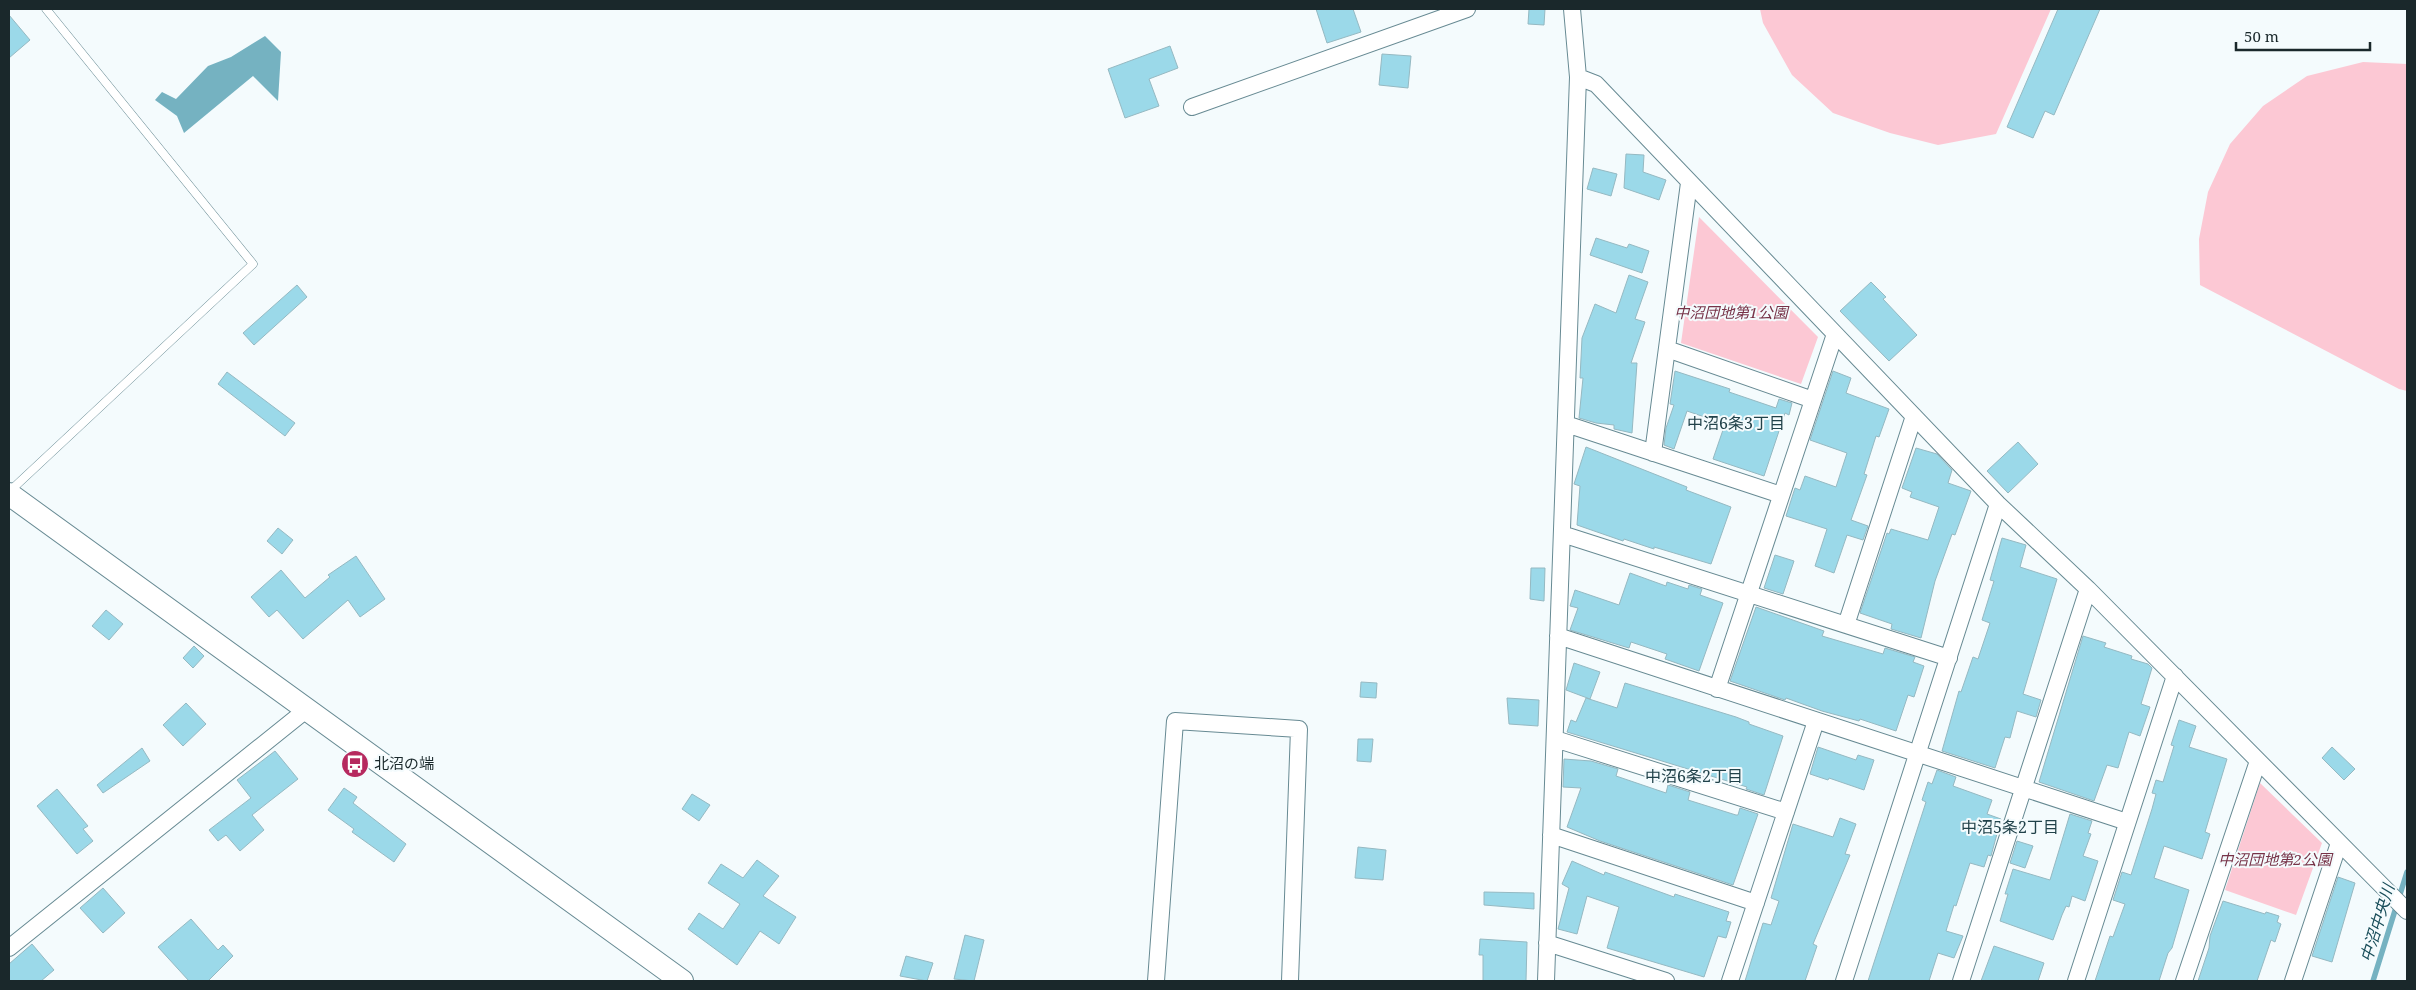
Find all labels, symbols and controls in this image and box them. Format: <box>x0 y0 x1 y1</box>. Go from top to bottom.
scale bar <box>2236 20 2370 52</box>
text: 50 m <box>2244 26 2279 46</box>
park label: 中沼団地第1公園 <box>1674 302 1790 322</box>
district label: 中沼6条3丁目 <box>1687 412 1785 434</box>
bus stop icon: 北沼の端 <box>340 749 370 779</box>
place label: 北沼の端 <box>374 753 434 773</box>
district label: 中沼6条2丁目 <box>1645 765 1743 787</box>
district label: 中沼5条2丁目 <box>1961 816 2059 838</box>
park label: 中沼団地第2公園 <box>2218 849 2334 869</box>
water label: 中沼中央川 <box>2355 880 2400 964</box>

